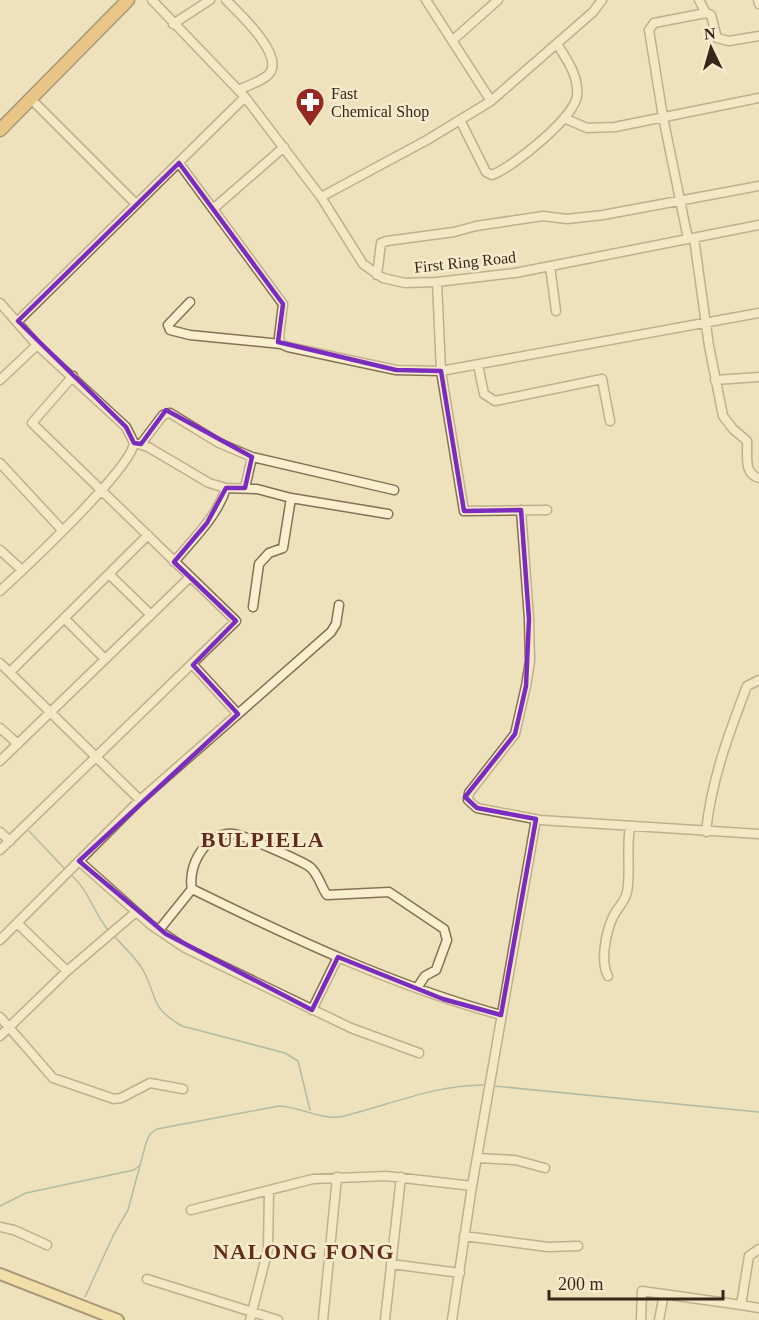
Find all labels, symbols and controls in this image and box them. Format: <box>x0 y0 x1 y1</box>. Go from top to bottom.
north arrow <box>681 18 741 78</box>
text: N <box>703 25 717 43</box>
place label: Fast Chemical Shop <box>331 85 429 121</box>
pharmacy icon: Fast Chemical Shop <box>294 86 326 128</box>
street label: First Ring Road <box>413 248 517 277</box>
district label: BULPIELA <box>201 827 325 852</box>
district label: NALONG FONG <box>213 1239 395 1264</box>
scale bar <box>549 1263 723 1301</box>
text: 200 m <box>558 1274 604 1294</box>

